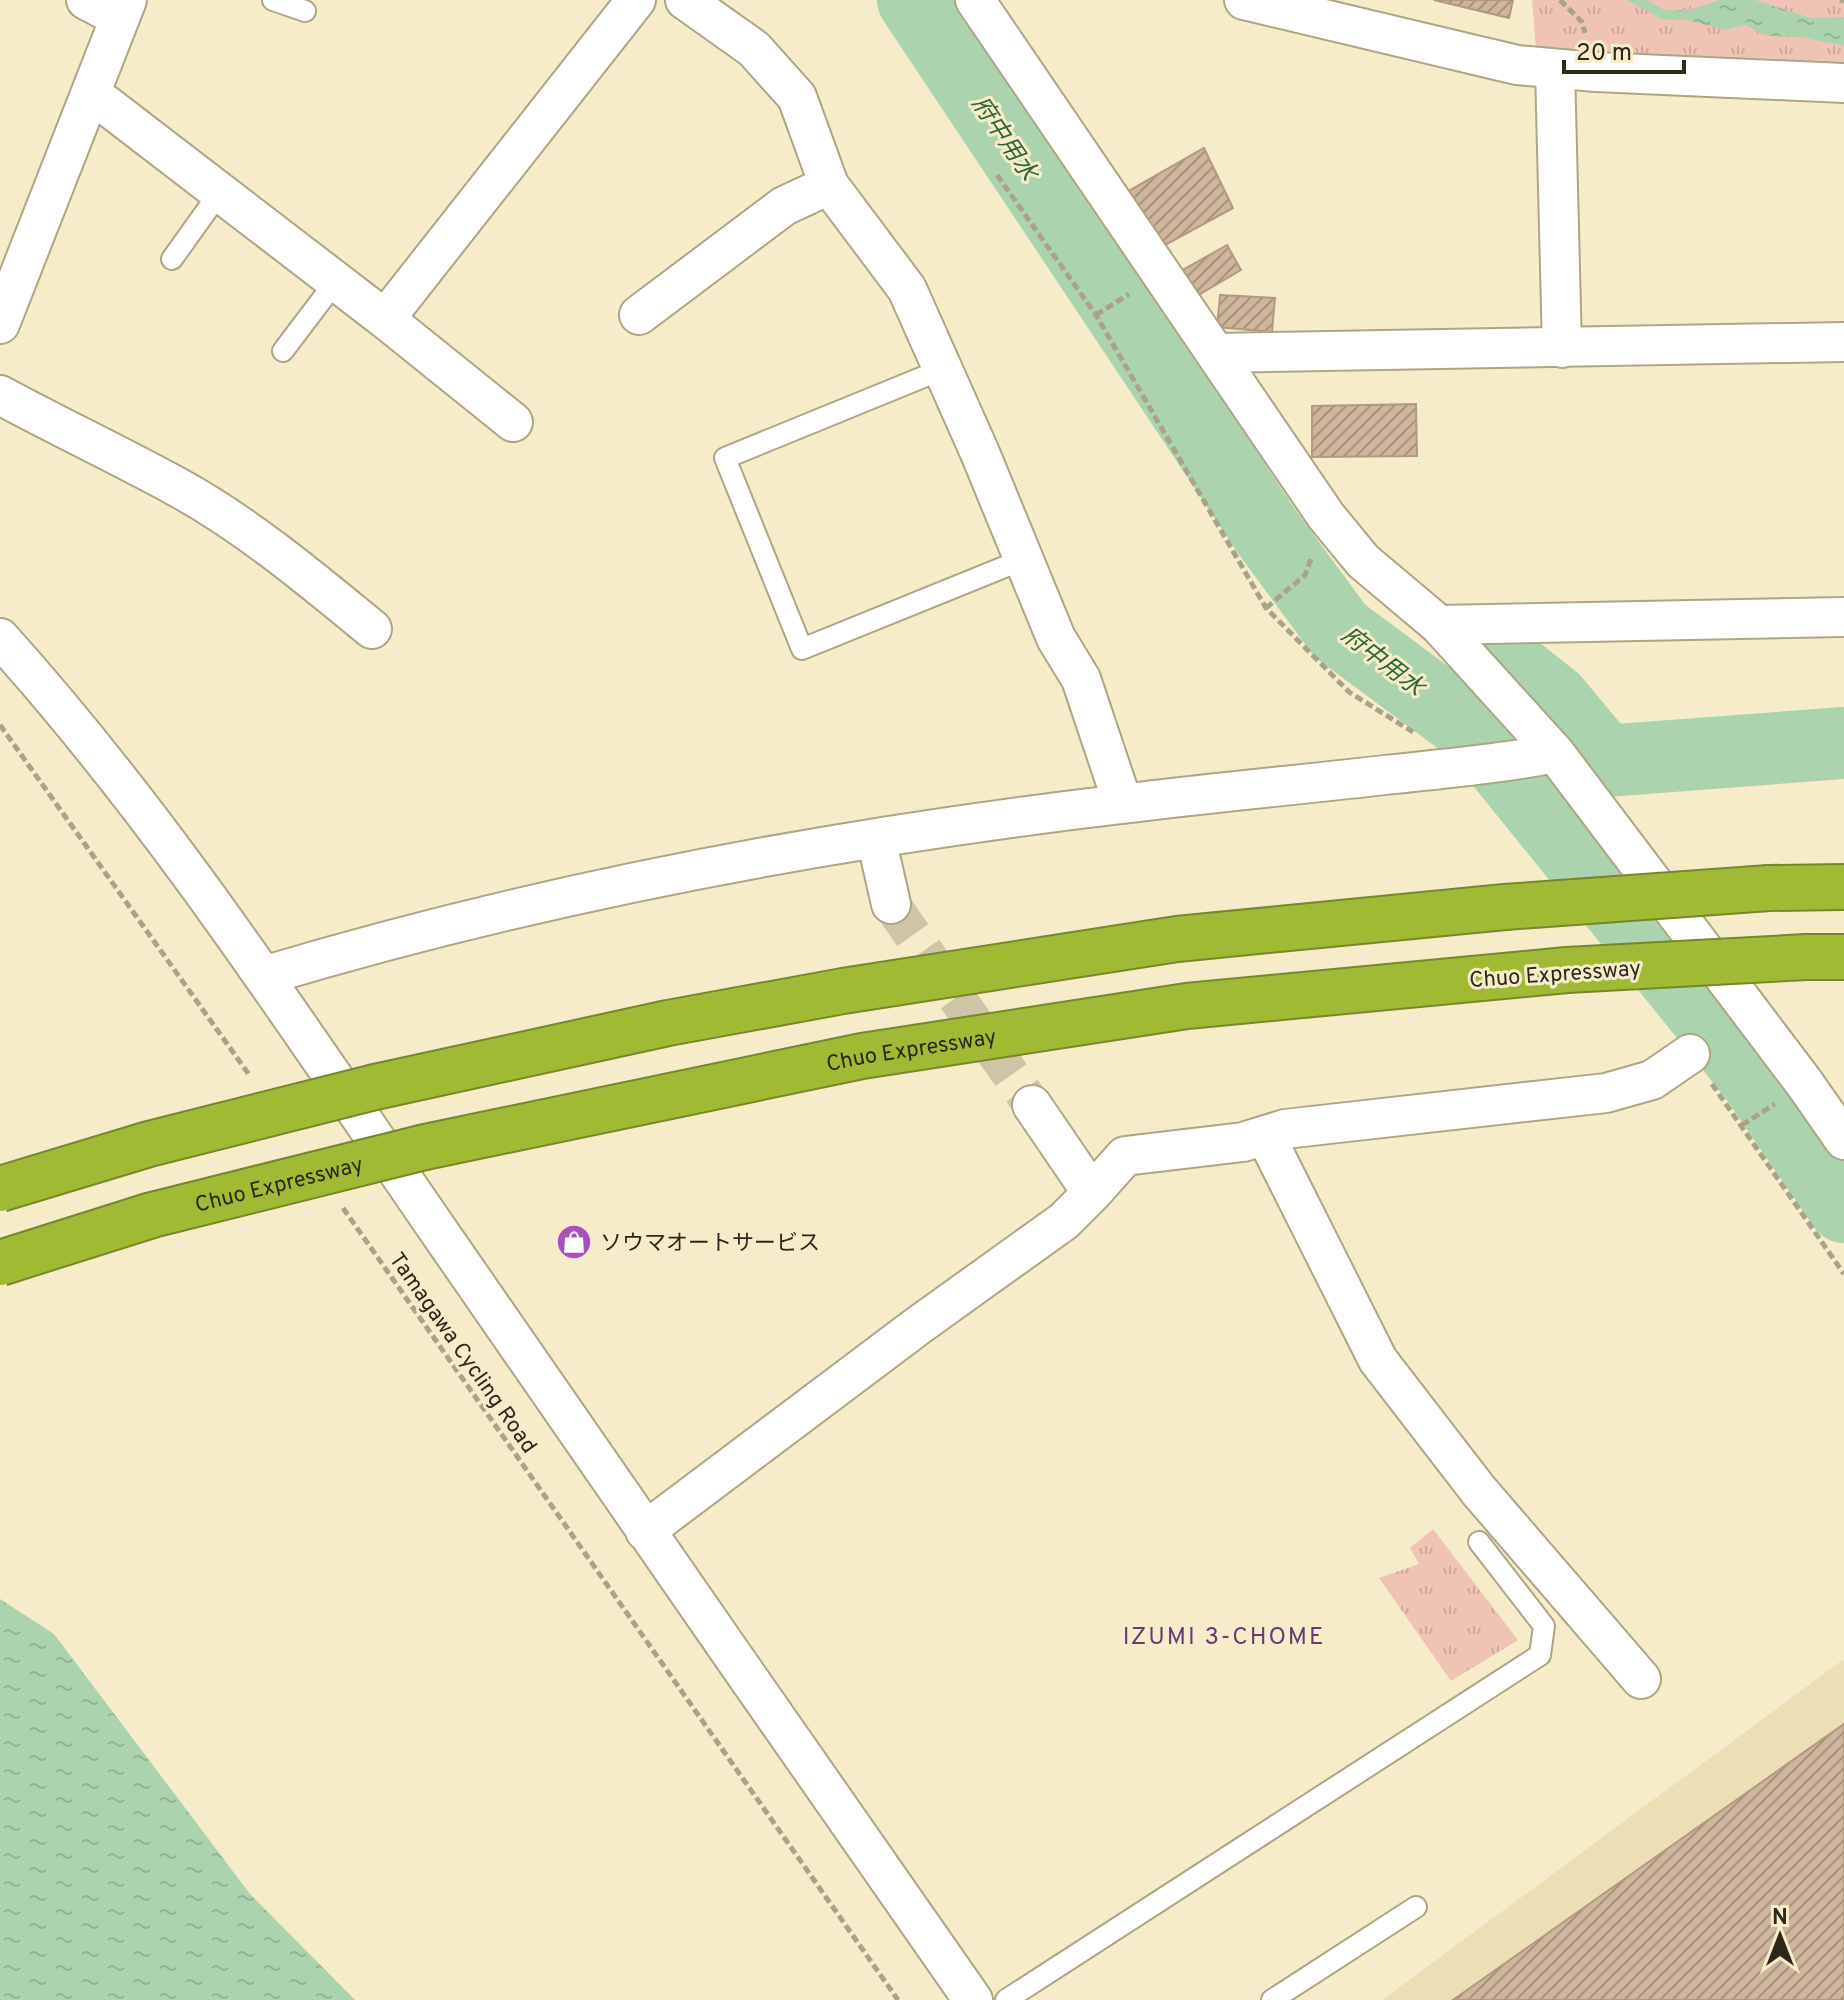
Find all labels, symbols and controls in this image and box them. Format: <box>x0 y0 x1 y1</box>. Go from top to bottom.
scale bar <box>1564 24 1684 74</box>
text: 20 m <box>1576 39 1632 69</box>
water label: 府中用水 <box>964 91 1044 190</box>
water label: 府中用水 <box>1335 621 1431 706</box>
street label: Chuo Expressway <box>1468 956 1642 995</box>
street label: Chuo Expressway <box>824 1024 999 1079</box>
street label: Chuo Expressway <box>193 1152 366 1220</box>
shop icon: ソウマオートサービス <box>555 1223 593 1261</box>
place label: ソウマオートサービス <box>600 1231 820 1258</box>
street label: Tamagawa Cycling Road <box>382 1248 542 1459</box>
district label: IZUMI 3-CHOME <box>1123 1623 1325 1653</box>
north arrow <box>1740 1896 1820 1976</box>
text: N <box>1772 1905 1788 1932</box>

